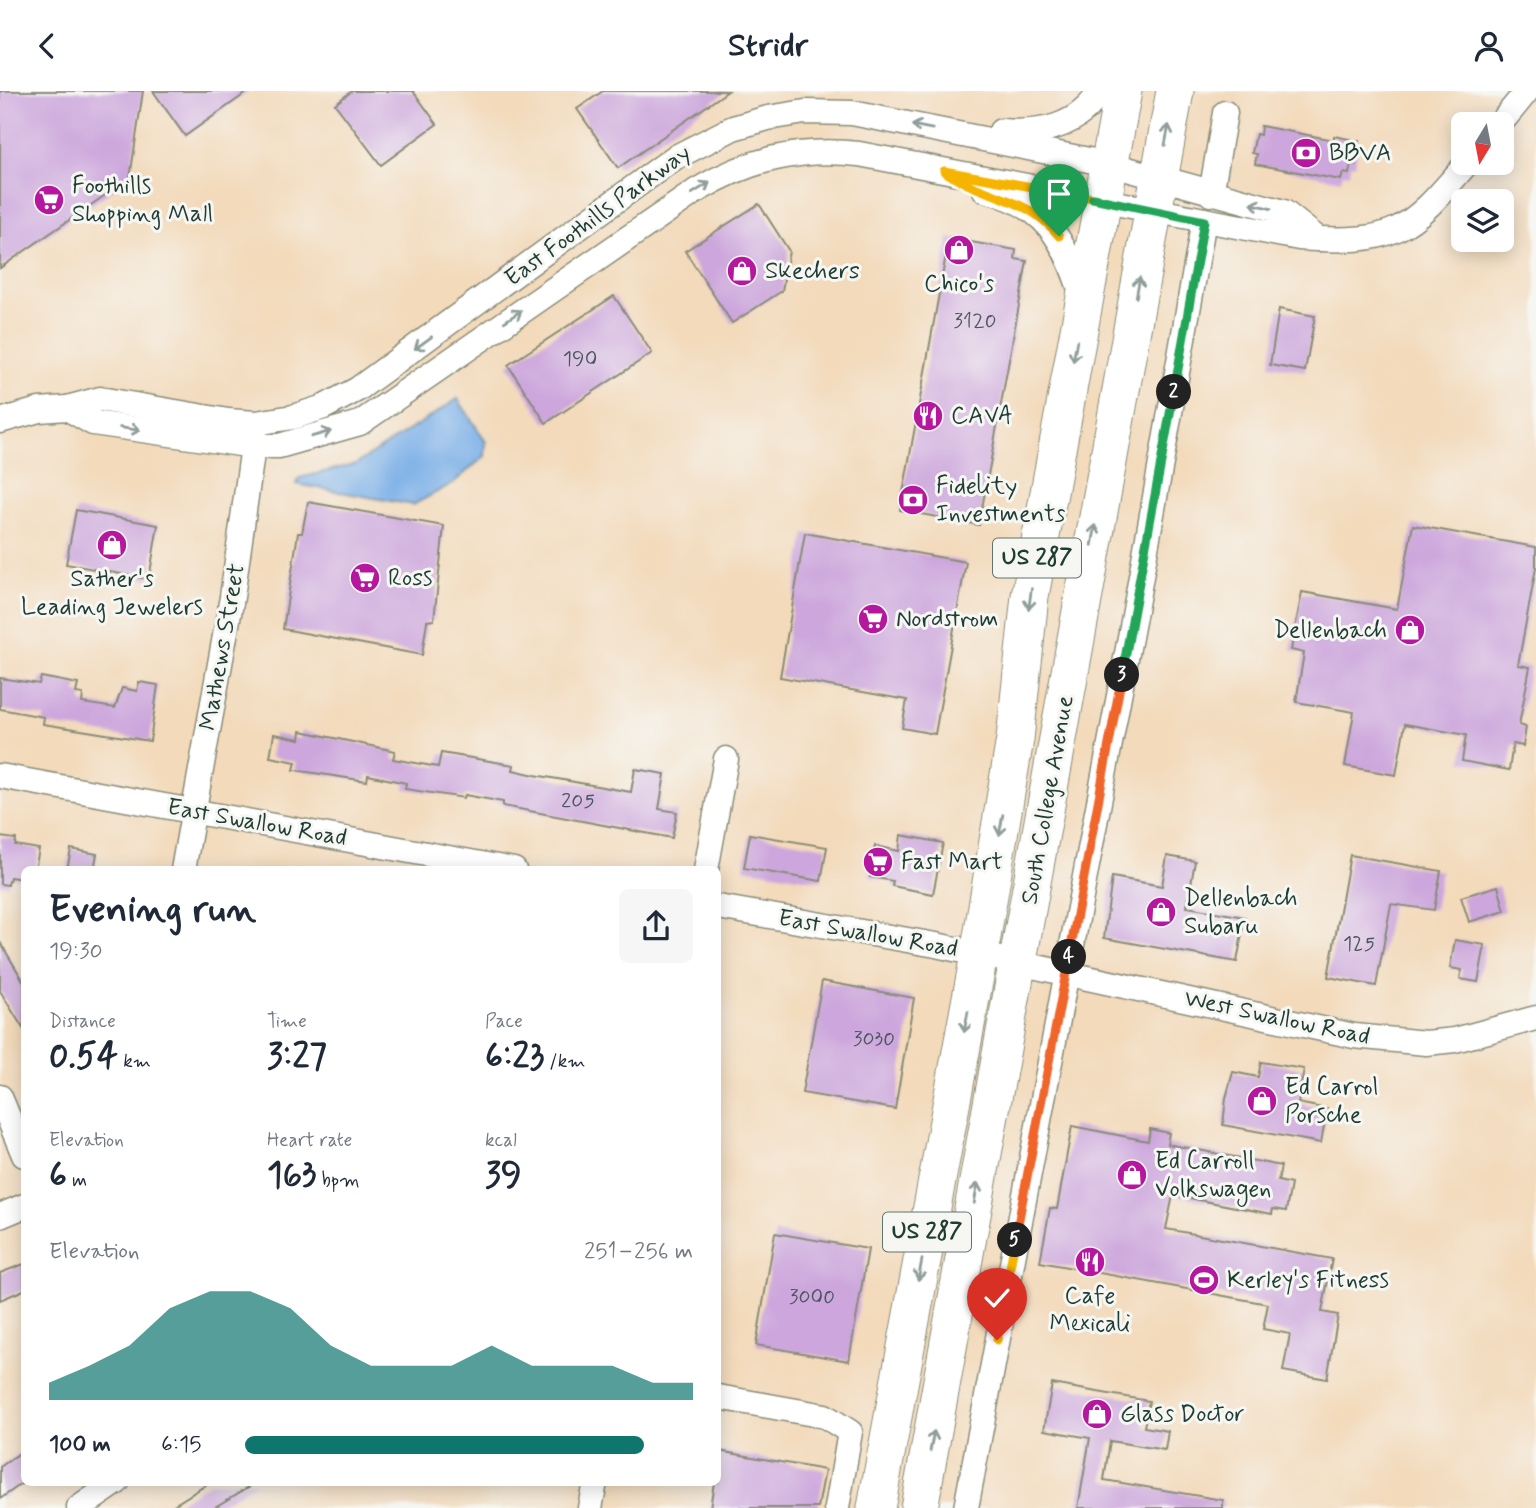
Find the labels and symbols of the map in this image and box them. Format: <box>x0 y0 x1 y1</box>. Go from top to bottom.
north arrow <box>1451 112 1514 175</box>
one-way arrow <box>911 120 934 133</box>
one-way arrow <box>1160 124 1174 147</box>
bank icon: BBVA <box>1289 136 1323 170</box>
street label: East Foothills Parkway <box>499 138 697 294</box>
place label: BBVA <box>1329 138 1392 169</box>
pin <box>1029 164 1089 236</box>
place label: Foothills Shopping Mall <box>72 171 213 230</box>
one-way arrow <box>691 181 710 196</box>
supermarket icon: Foothills Shopping Mall <box>32 183 66 217</box>
one-way arrow <box>1250 199 1273 212</box>
shop icon: Chico's <box>942 233 976 267</box>
shop icon: Skechers <box>725 254 759 288</box>
place label: Skechers <box>765 256 860 287</box>
place label: Chico's <box>924 269 994 300</box>
one-way arrow <box>1132 276 1145 299</box>
house number: 3120 <box>954 307 996 335</box>
one-way arrow <box>503 309 522 323</box>
one-way arrow <box>414 335 433 350</box>
one-way arrow <box>1068 339 1081 362</box>
house number: 190 <box>563 345 597 373</box>
pin: 2 <box>1156 375 1192 409</box>
restaurant icon: CAVA <box>911 399 945 433</box>
place label: CAVA <box>951 401 1013 432</box>
one-way arrow <box>119 423 141 436</box>
one-way arrow <box>309 427 332 440</box>
place label: Fidelity Investments <box>936 471 1066 530</box>
bank icon: Fidelity Investments <box>896 483 930 517</box>
one-way arrow <box>1088 524 1101 547</box>
shop icon: Sather's Leading Jewelers <box>95 528 129 562</box>
road number: US 287 <box>993 538 1081 577</box>
street label: Mathews Street <box>193 561 253 733</box>
supermarket icon: Ross <box>348 561 382 595</box>
place label: Ross <box>388 563 432 594</box>
place label: Sather's Leading Jewelers <box>21 564 203 623</box>
one-way arrow <box>1024 587 1037 610</box>
supermarket icon: Nordstrom <box>856 602 890 636</box>
place label: Nordstrom <box>896 604 998 635</box>
shop icon: Dellenbach <box>1393 613 1427 647</box>
place label: Dellenbach <box>1273 615 1387 646</box>
pin: 3 <box>1104 657 1140 693</box>
street label: South College Avenue <box>1014 693 1082 907</box>
house number: 205 <box>561 787 595 815</box>
street label: East Swallow Road <box>165 792 349 854</box>
one-way arrow <box>993 813 1007 836</box>
supermarket icon: Fast Mart <box>861 845 895 879</box>
place label: Fast Mart <box>901 847 1003 878</box>
place label: Dellenbach Subaru <box>1184 883 1298 942</box>
shop icon: Dellenbach Subaru <box>1144 895 1178 929</box>
street label: East Swallow Road <box>776 903 960 965</box>
house number: 125 <box>1343 930 1375 958</box>
pin: 4 <box>1052 939 1086 975</box>
street label: West Swallow Road <box>1181 983 1373 1053</box>
one-way arrow <box>959 1011 972 1033</box>
house number: 3030 <box>853 1025 895 1053</box>
place label: Ed Carrol Porsche <box>1285 1072 1379 1131</box>
shop icon: Ed Carrol Porsche <box>1245 1084 1279 1118</box>
place label: Ed Carroll Volkswagen <box>1155 1146 1271 1207</box>
shop icon: Ed Carroll Volkswagen <box>1115 1158 1149 1192</box>
one-way arrow <box>970 1182 984 1205</box>
road number: US 287 <box>883 1213 971 1251</box>
pin: 5 <box>998 1223 1032 1257</box>
restaurant icon: Cafe Mexicali <box>1073 1245 1107 1279</box>
one-way arrow <box>913 1258 926 1281</box>
sports icon: Kerley's Fitness <box>1187 1263 1221 1297</box>
place label: Kerley's Fitness <box>1227 1265 1389 1296</box>
pin <box>967 1268 1027 1340</box>
place label: Cafe Mexicali <box>1049 1281 1131 1340</box>
house number: 3000 <box>789 1283 835 1311</box>
shop icon: Glass Doctor <box>1080 1397 1114 1431</box>
place label: Glass Doctor <box>1120 1399 1245 1430</box>
one-way arrow <box>926 1430 939 1453</box>

